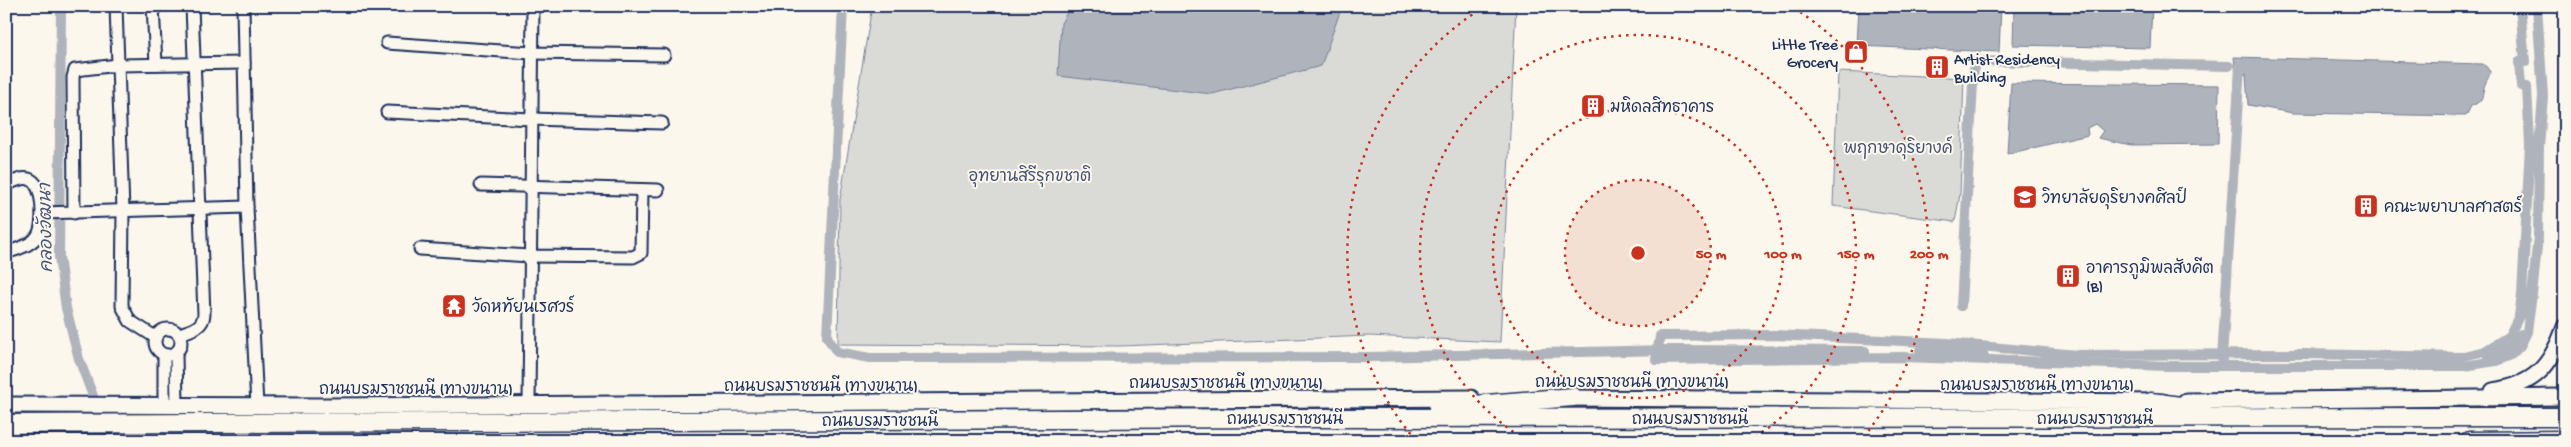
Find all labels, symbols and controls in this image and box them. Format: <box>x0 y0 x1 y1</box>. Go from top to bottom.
place label: Little Tree Grocery <box>1772 37 1839 74</box>
shop icon: Little Tree Grocery <box>1843 39 1869 65</box>
place label: Artist Residency Building <box>1953 52 2060 89</box>
building icon: Artist Residency Building <box>1924 54 1950 80</box>
building icon: มหิดลสิทธาคาร <box>1580 93 1606 119</box>
place label: มหิดลสิทธาคาร <box>1610 96 1714 119</box>
park label: พฤกษาดุริยางค์ <box>1843 136 1953 160</box>
park label: อุทยานสิรีรุกขชาติ <box>969 165 1091 188</box>
water label: คลองวัฒนา <box>34 182 59 273</box>
school or university icon: วิทยาลัยดุริยางคศิลป์ <box>2012 184 2038 210</box>
place label: วิทยาลัยดุริยางคศิลป์ <box>2042 186 2187 210</box>
building icon: คณะพยาบาลศาสตร์ <box>2353 193 2379 219</box>
place label: คณะพยาบาลศาสตร์ <box>2384 195 2523 219</box>
centre of rings <box>1629 244 1647 262</box>
text: 50 m <box>1696 246 1727 264</box>
text: 100 m <box>1763 246 1802 264</box>
text: 150 m <box>1837 246 1875 264</box>
text: 200 m <box>1910 246 1949 264</box>
place label: อาคารภูมิพลสังคีต (B) <box>2086 257 2214 298</box>
building icon: อาคารภูมิพลสังคีต (B) <box>2055 263 2081 289</box>
temple icon: วัดหทัยนเรศวร์ <box>441 293 467 319</box>
place label: วัดหทัยนเรศวร์ <box>472 295 575 319</box>
street label: ถนนบรมราชชนนี (ทางขนาน) <box>1535 371 1729 394</box>
street label: ถนนบรมราชชนนี (ทางขนาน) <box>1129 372 1323 395</box>
street label: ถนนบรมราชชนนี (ทางขนาน) <box>1940 374 2134 397</box>
street label: ถนนบรมราชชนนี (ทางขนาน) <box>724 375 918 398</box>
street label: ถนนบรมราชชนนี (ทางขนาน) <box>319 378 513 401</box>
street label: ถนนบรมราชชนนี <box>1227 408 1343 431</box>
street label: ถนนบรมราชชนนี <box>1632 408 1748 431</box>
street label: ถนนบรมราชชนนี <box>2037 408 2153 431</box>
street label: ถนนบรมราชชนนี <box>822 410 938 433</box>

